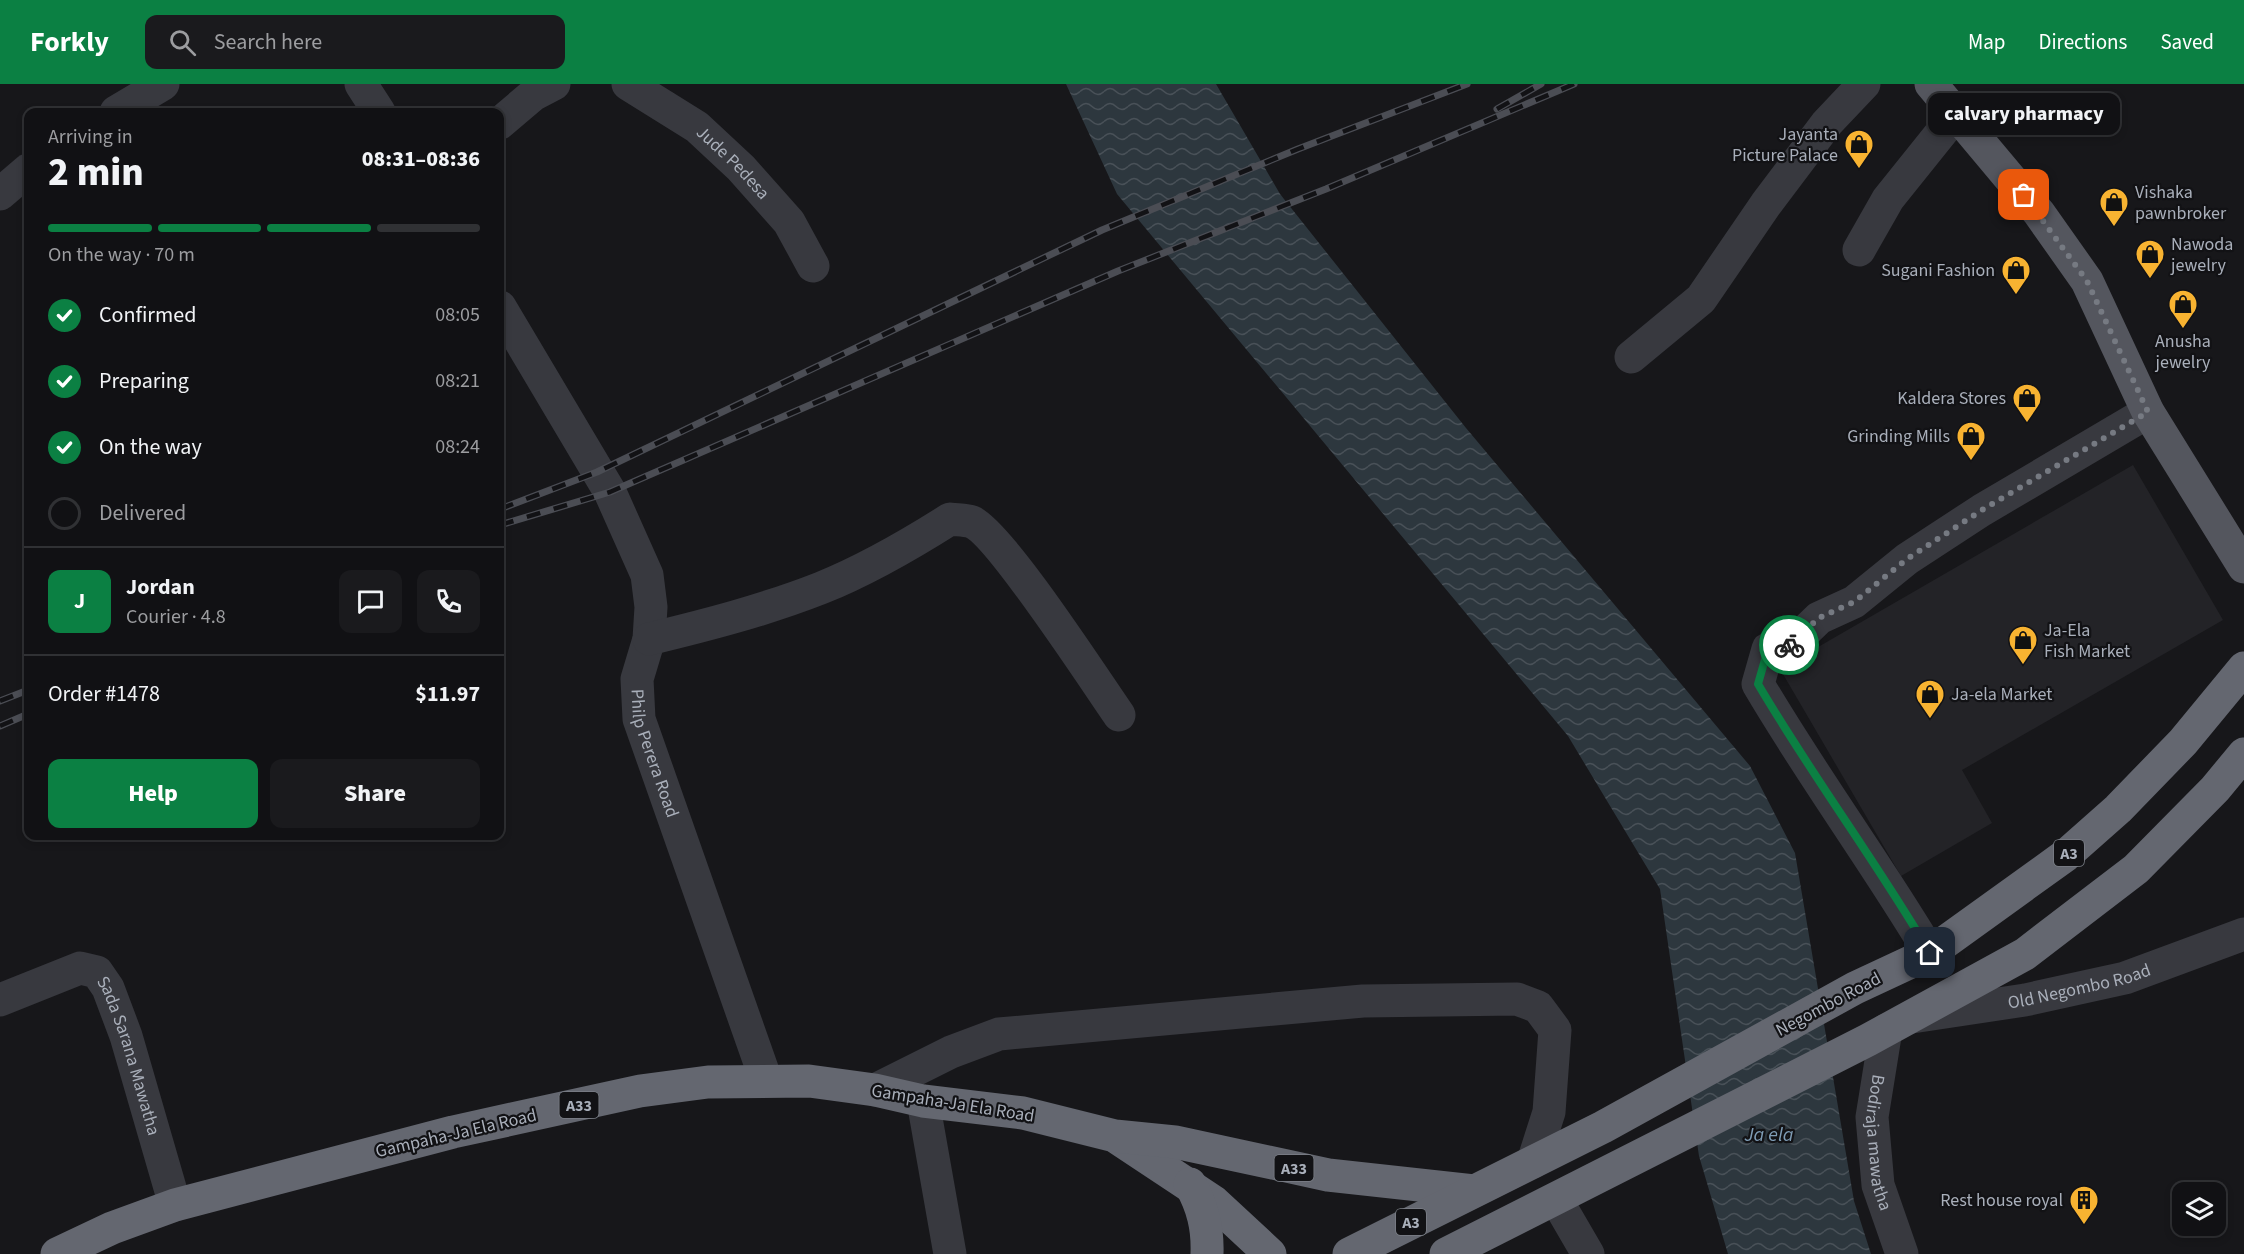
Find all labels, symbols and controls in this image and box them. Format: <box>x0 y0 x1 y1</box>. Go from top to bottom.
search box <box>145 15 565 69</box>
text: Forkly <box>30 22 109 62</box>
icon: search <box>166 26 199 59</box>
text: Search here <box>214 26 322 58</box>
text: Map <box>1968 27 2006 57</box>
text: Directions <box>2039 27 2127 57</box>
text: Saved <box>2160 27 2214 57</box>
callout: calvary pharmacy <box>1928 93 2120 135</box>
text: calvary pharmacy <box>1944 100 2104 128</box>
street label: Jude Pedesa <box>690 120 775 205</box>
place label: Jayanta Picture Palace <box>1732 122 1838 168</box>
text: Arriving in <box>48 123 133 151</box>
shop icon: Jayanta Picture Palace <box>1843 128 1875 170</box>
text: 08:31–08:36 <box>362 143 480 175</box>
text: 2 min <box>48 145 144 201</box>
pin <box>1998 169 2049 220</box>
icon: bag <box>2007 178 2040 211</box>
place label: Vishaka pawnbroker <box>2135 180 2227 226</box>
shop icon: Vishaka pawnbroker <box>2098 186 2130 228</box>
place label: Nawoda jewelry <box>2170 232 2233 278</box>
shop icon: Nawoda jewelry <box>2134 238 2166 280</box>
text: On the way · 70 m <box>48 241 195 269</box>
shop icon: Sugani Fashion <box>2000 254 2032 296</box>
place label: Sugani Fashion <box>1881 258 1995 283</box>
shop icon: Anusha jewelry <box>2167 288 2199 330</box>
icon: check <box>48 299 81 332</box>
text: Confirmed <box>99 299 196 331</box>
text: 08:05 <box>435 301 480 329</box>
place label: Anusha jewelry <box>2155 329 2211 375</box>
icon: check <box>48 365 81 398</box>
text: Preparing <box>99 365 189 397</box>
text: 08:21 <box>435 367 480 395</box>
shop icon: Kaldera Stores <box>2011 382 2043 424</box>
place label: Kaldera Stores <box>1897 386 2006 411</box>
shop icon: Grinding Mills <box>1955 420 1987 462</box>
place label: Grinding Mills <box>1847 424 1950 449</box>
icon: check <box>48 431 81 464</box>
text: On the way <box>99 431 202 463</box>
text: 08:24 <box>435 433 480 461</box>
text: Delivered <box>99 497 186 529</box>
button: chat <box>339 570 402 633</box>
button: phone <box>417 570 480 633</box>
text: Jordan <box>126 571 195 603</box>
text: J <box>74 585 85 617</box>
text: Courier · 4.8 <box>126 603 226 631</box>
courier <box>1759 615 1819 675</box>
place label: Ja-Ela Fish Market <box>2044 618 2130 664</box>
shop icon: Ja-Ela Fish Market <box>2007 624 2039 666</box>
icon: bike <box>1773 629 1806 662</box>
text: Order #1478 <box>48 678 160 710</box>
text: $11.97 <box>415 678 480 710</box>
shop icon: Ja-ela Market <box>1914 678 1946 720</box>
place label: Ja-ela Market <box>1951 682 2052 707</box>
street label: Philp Perera Road <box>625 688 685 821</box>
button: Help <box>48 759 258 828</box>
button: Share <box>270 759 480 828</box>
road number: A3 <box>2054 840 2084 866</box>
pin <box>1904 927 1955 978</box>
icon: home <box>1913 936 1946 969</box>
street label: Old Negombo Road <box>2006 958 2154 1015</box>
street label: Negombo Road <box>1771 966 1885 1043</box>
street label: Sada Sarana Mawatha <box>90 971 166 1138</box>
street label: Bodiraja mawatha <box>1859 1073 1898 1214</box>
street label: Gampaha-Ja Ela Road <box>870 1078 1036 1129</box>
road number: A33 <box>560 1092 598 1118</box>
street label: Gampaha-Ja Ela Road <box>373 1103 539 1164</box>
water label: Ja ela <box>1743 1121 1794 1149</box>
road number: A33 <box>1274 1155 1314 1181</box>
map controls <box>2172 1182 2226 1236</box>
button: layers <box>2172 1182 2226 1236</box>
building icon: Rest house royal <box>2068 1184 2100 1226</box>
place label: Rest house royal <box>1940 1188 2063 1213</box>
road number: A3 <box>1396 1209 1426 1235</box>

